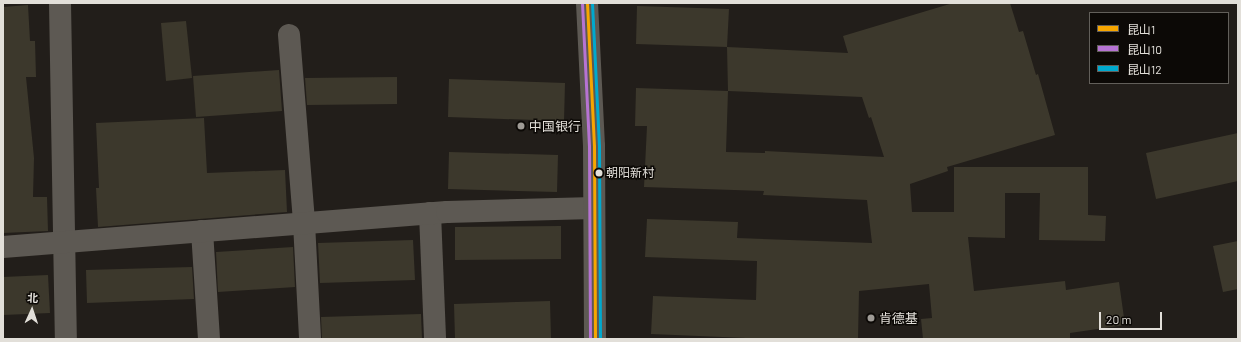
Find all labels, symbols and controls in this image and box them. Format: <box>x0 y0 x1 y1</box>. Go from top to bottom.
legend <box>1089 12 1229 84</box>
text: 昆山1 <box>1127 22 1155 36</box>
text: 昆山10 <box>1127 42 1162 56</box>
text: 昆山12 <box>1127 62 1162 76</box>
place label: 中国银行 <box>529 118 581 134</box>
marker: 中国银行 <box>516 121 526 131</box>
place label: 朝阳新村 <box>606 166 654 180</box>
marker: 朝阳新村 <box>594 168 604 178</box>
north arrow <box>12 290 52 330</box>
text: 北 <box>27 291 38 304</box>
scale bar <box>1101 304 1164 330</box>
place label: 肯德基 <box>879 310 918 326</box>
text: 20 m <box>1106 312 1132 326</box>
marker: 肯德基 <box>866 313 876 323</box>

